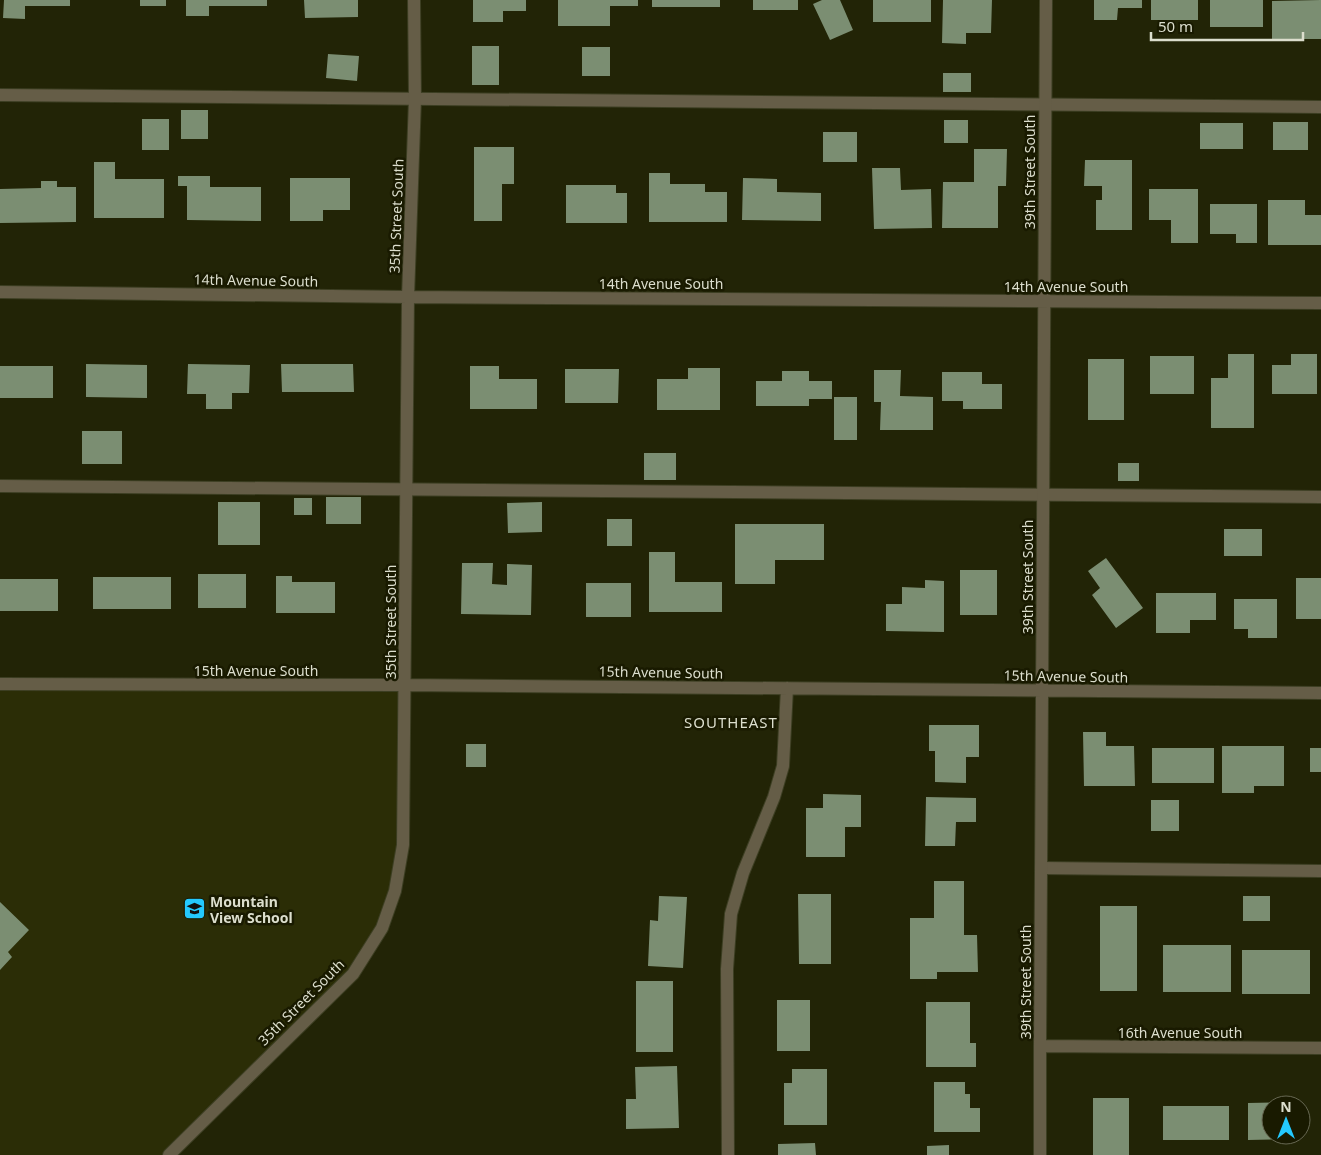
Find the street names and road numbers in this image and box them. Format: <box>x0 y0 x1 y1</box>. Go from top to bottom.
street label: 39th Street South <box>1020 115 1039 229</box>
street label: 35th Street South <box>385 158 407 274</box>
street label: 14th Avenue South <box>194 269 318 291</box>
street label: 14th Avenue South <box>599 274 723 293</box>
street label: 14th Avenue South <box>1004 277 1128 296</box>
street label: 39th Street South <box>1018 520 1037 634</box>
street label: 35th Street South <box>381 565 400 679</box>
street label: 15th Avenue South <box>194 661 318 680</box>
street label: 15th Avenue South <box>599 661 723 683</box>
street label: 15th Avenue South <box>1004 665 1128 687</box>
street label: 39th Street South <box>1016 925 1035 1039</box>
street label: 35th Street South <box>254 955 348 1049</box>
street label: 16th Avenue South <box>1118 1023 1242 1042</box>

